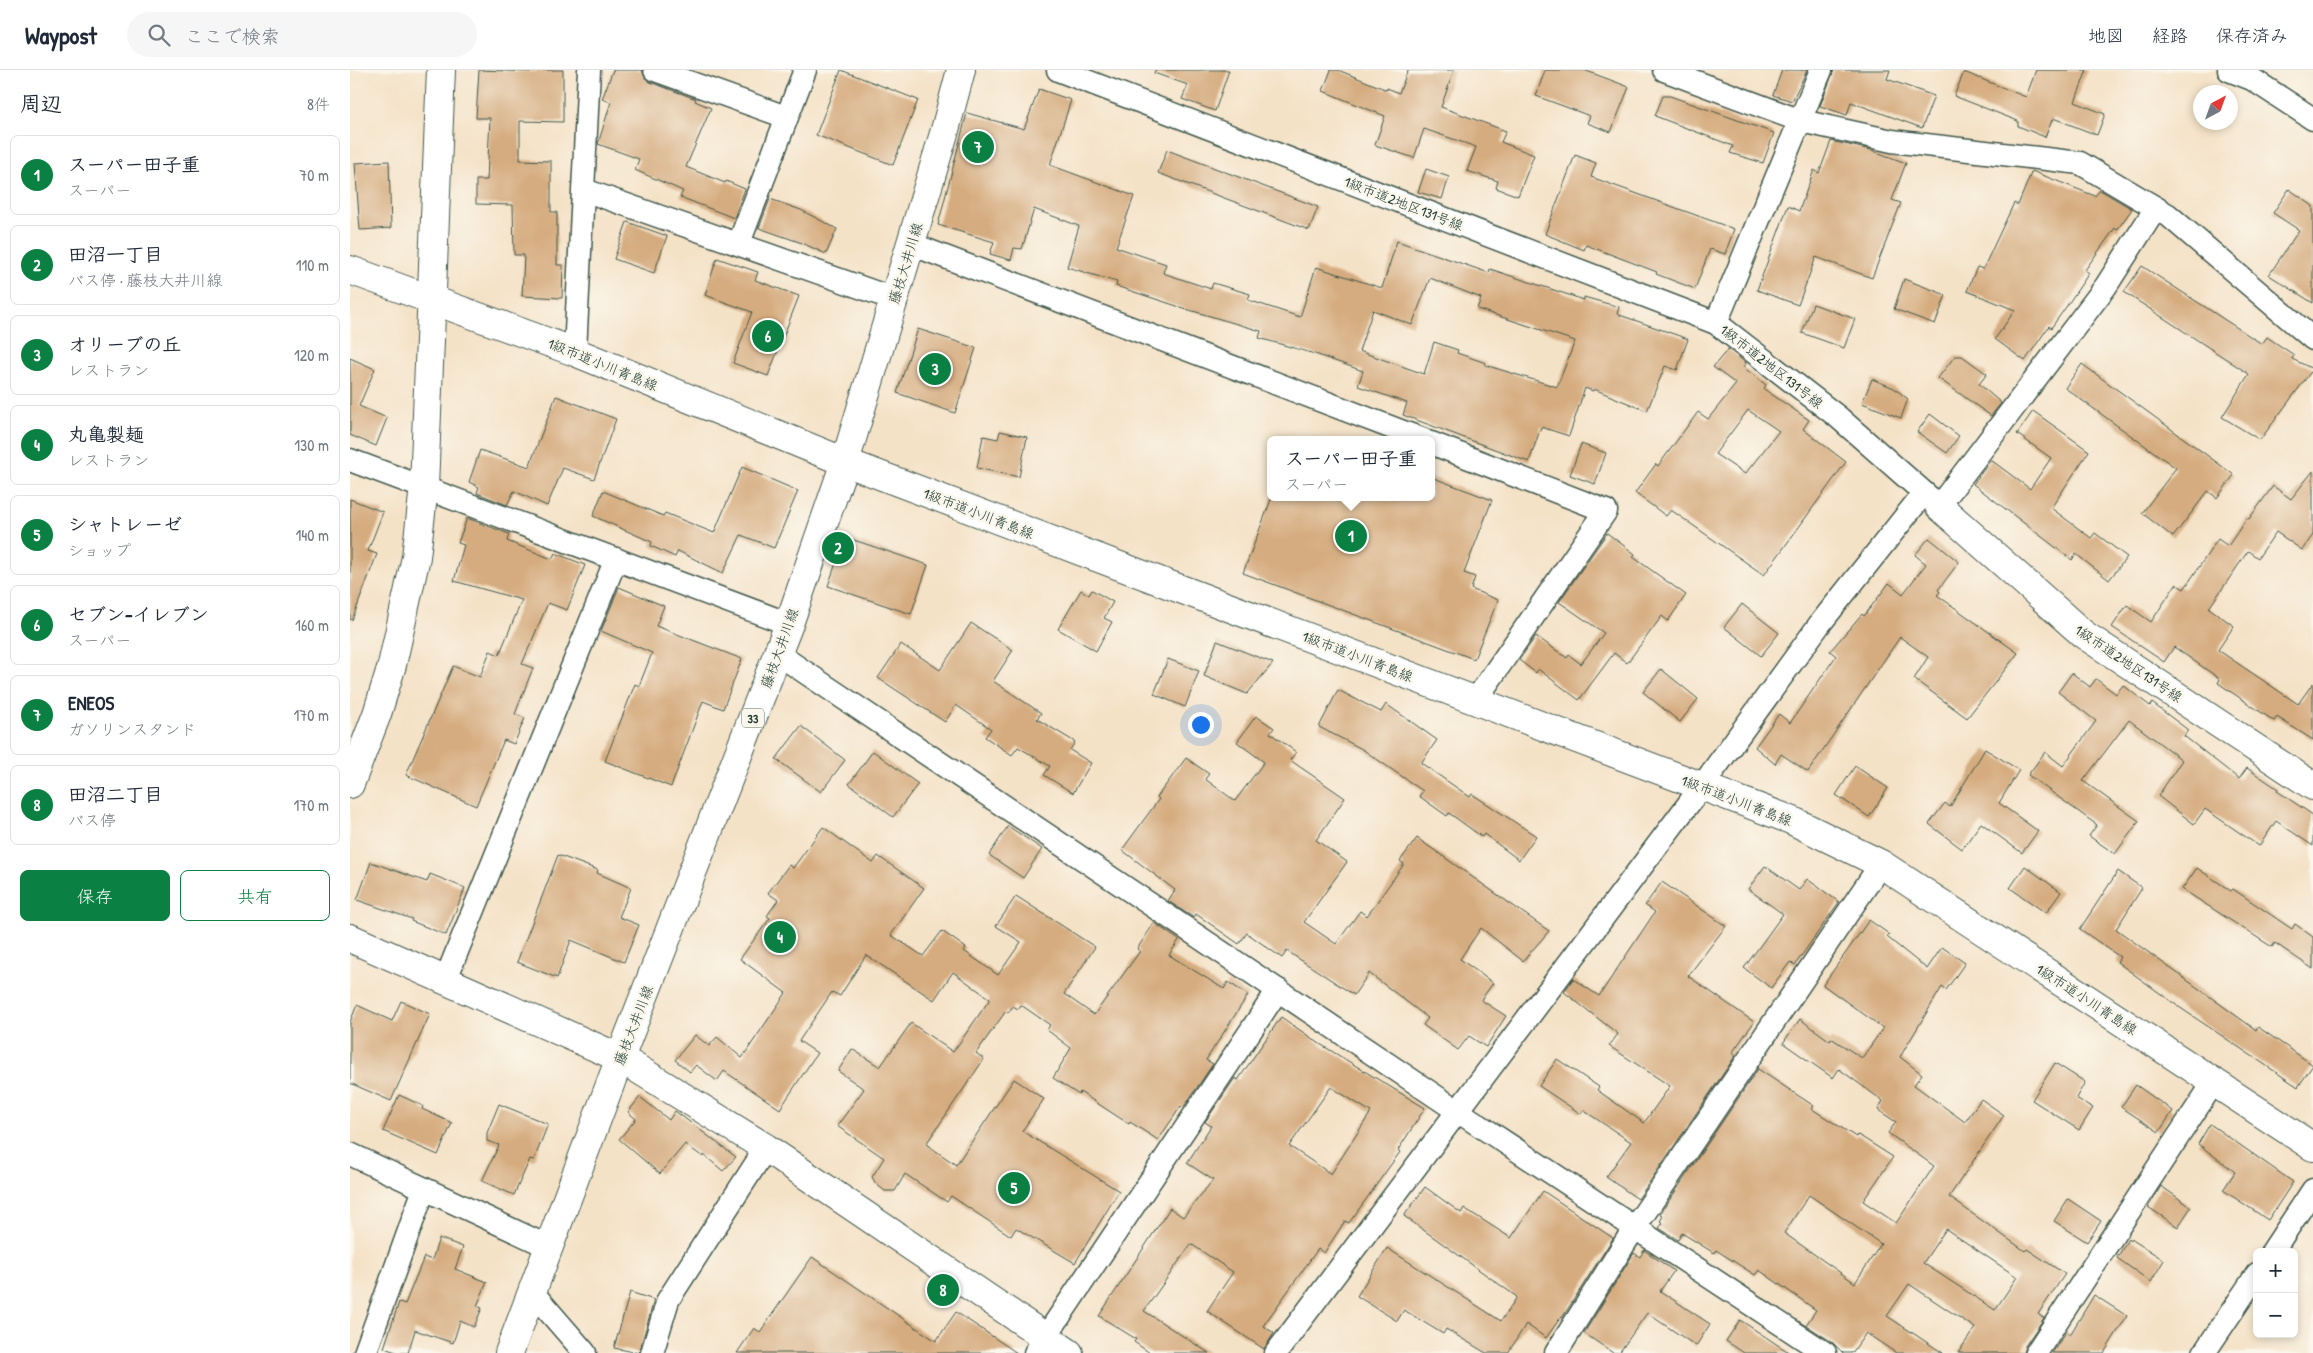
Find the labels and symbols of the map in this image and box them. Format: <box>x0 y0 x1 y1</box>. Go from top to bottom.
north arrow <box>2193 85 2238 130</box>
pin: 7 <box>962 128 994 166</box>
street label: 1級市道2地区131号線 <box>1342 172 1466 234</box>
street label: 藤枝大井川線 <box>884 220 926 306</box>
pin: 6 <box>752 317 784 355</box>
street label: 1級市道2地区131号線 <box>1716 320 1828 412</box>
street label: 1級市道小川青島線 <box>545 333 661 395</box>
pin: 3 <box>919 350 951 388</box>
street label: 1級市道小川青島線 <box>921 483 1037 543</box>
pin: 1 <box>1335 517 1367 555</box>
pin: 2 <box>822 529 854 567</box>
street label: 藤枝大井川線 <box>756 605 802 691</box>
street label: 1級市道2地区131号線 <box>2071 620 2187 706</box>
street label: 1級市道小川青島線 <box>1300 626 1416 686</box>
road number: 33 <box>742 708 764 728</box>
your location <box>1188 712 1214 738</box>
street label: 1級市道小川青島線 <box>1679 770 1795 830</box>
pin: 4 <box>764 918 796 956</box>
street label: 1級市道小川青島線 <box>2033 959 2141 1039</box>
street label: 藤枝大井川線 <box>609 982 657 1068</box>
pin: 5 <box>998 1169 1030 1207</box>
pin: 8 <box>927 1271 959 1309</box>

